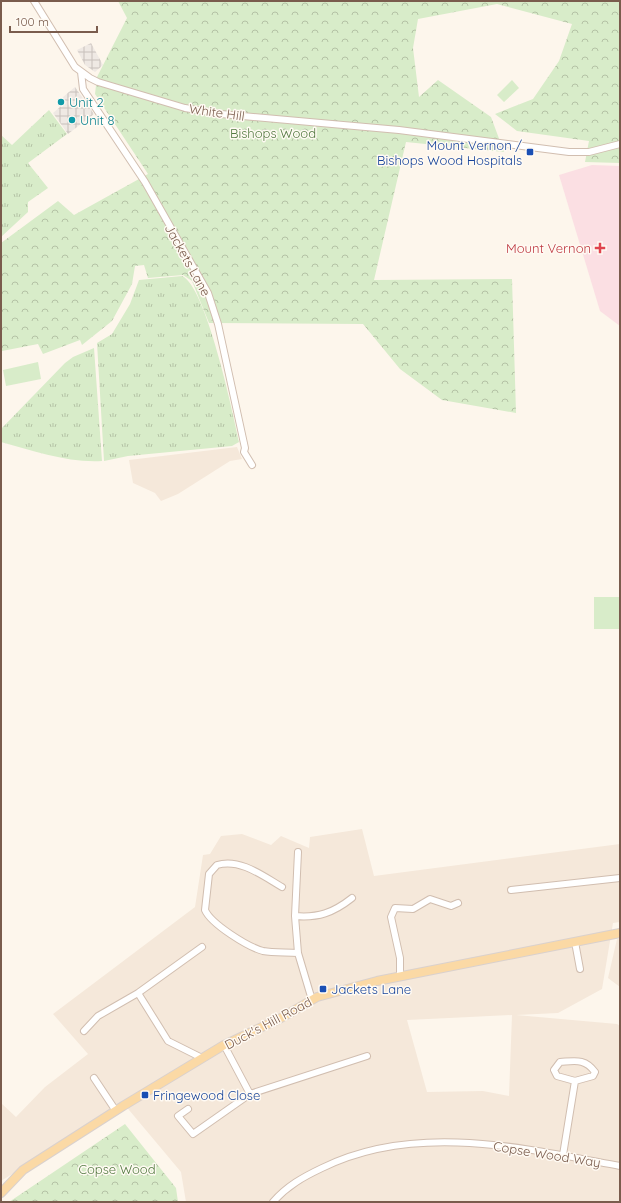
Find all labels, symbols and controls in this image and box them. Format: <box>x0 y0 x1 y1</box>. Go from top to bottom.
scale bar <box>10 8 97 34</box>
text: 100 m <box>16 14 49 29</box>
place label: Unit 2 <box>69 94 104 110</box>
marker: Unit 2 <box>56 97 66 107</box>
street label: White Hill <box>188 100 246 124</box>
place label: Unit 8 <box>80 112 115 128</box>
marker: Unit 8 <box>67 115 77 125</box>
park label: Bishops Wood <box>230 125 316 141</box>
place label: Mount Vernon / Bishops Wood Hospitals <box>377 137 522 168</box>
marker: Mount Vernon / Bishops Wood Hospitals <box>525 147 535 157</box>
street label: Jackets Lane <box>162 221 214 299</box>
place label: Mount Vernon <box>506 240 591 256</box>
marker: Mount Vernon <box>594 242 606 254</box>
place label: Jackets Lane <box>331 981 411 997</box>
marker: Jackets Lane <box>318 984 328 994</box>
street label: Duck's Hill Road <box>222 993 314 1053</box>
place label: Fringewood Close <box>153 1087 260 1103</box>
marker: Fringewood Close <box>140 1090 150 1100</box>
street label: Copse Wood Way <box>492 1138 602 1170</box>
park label: Copse Wood <box>78 1161 156 1177</box>

